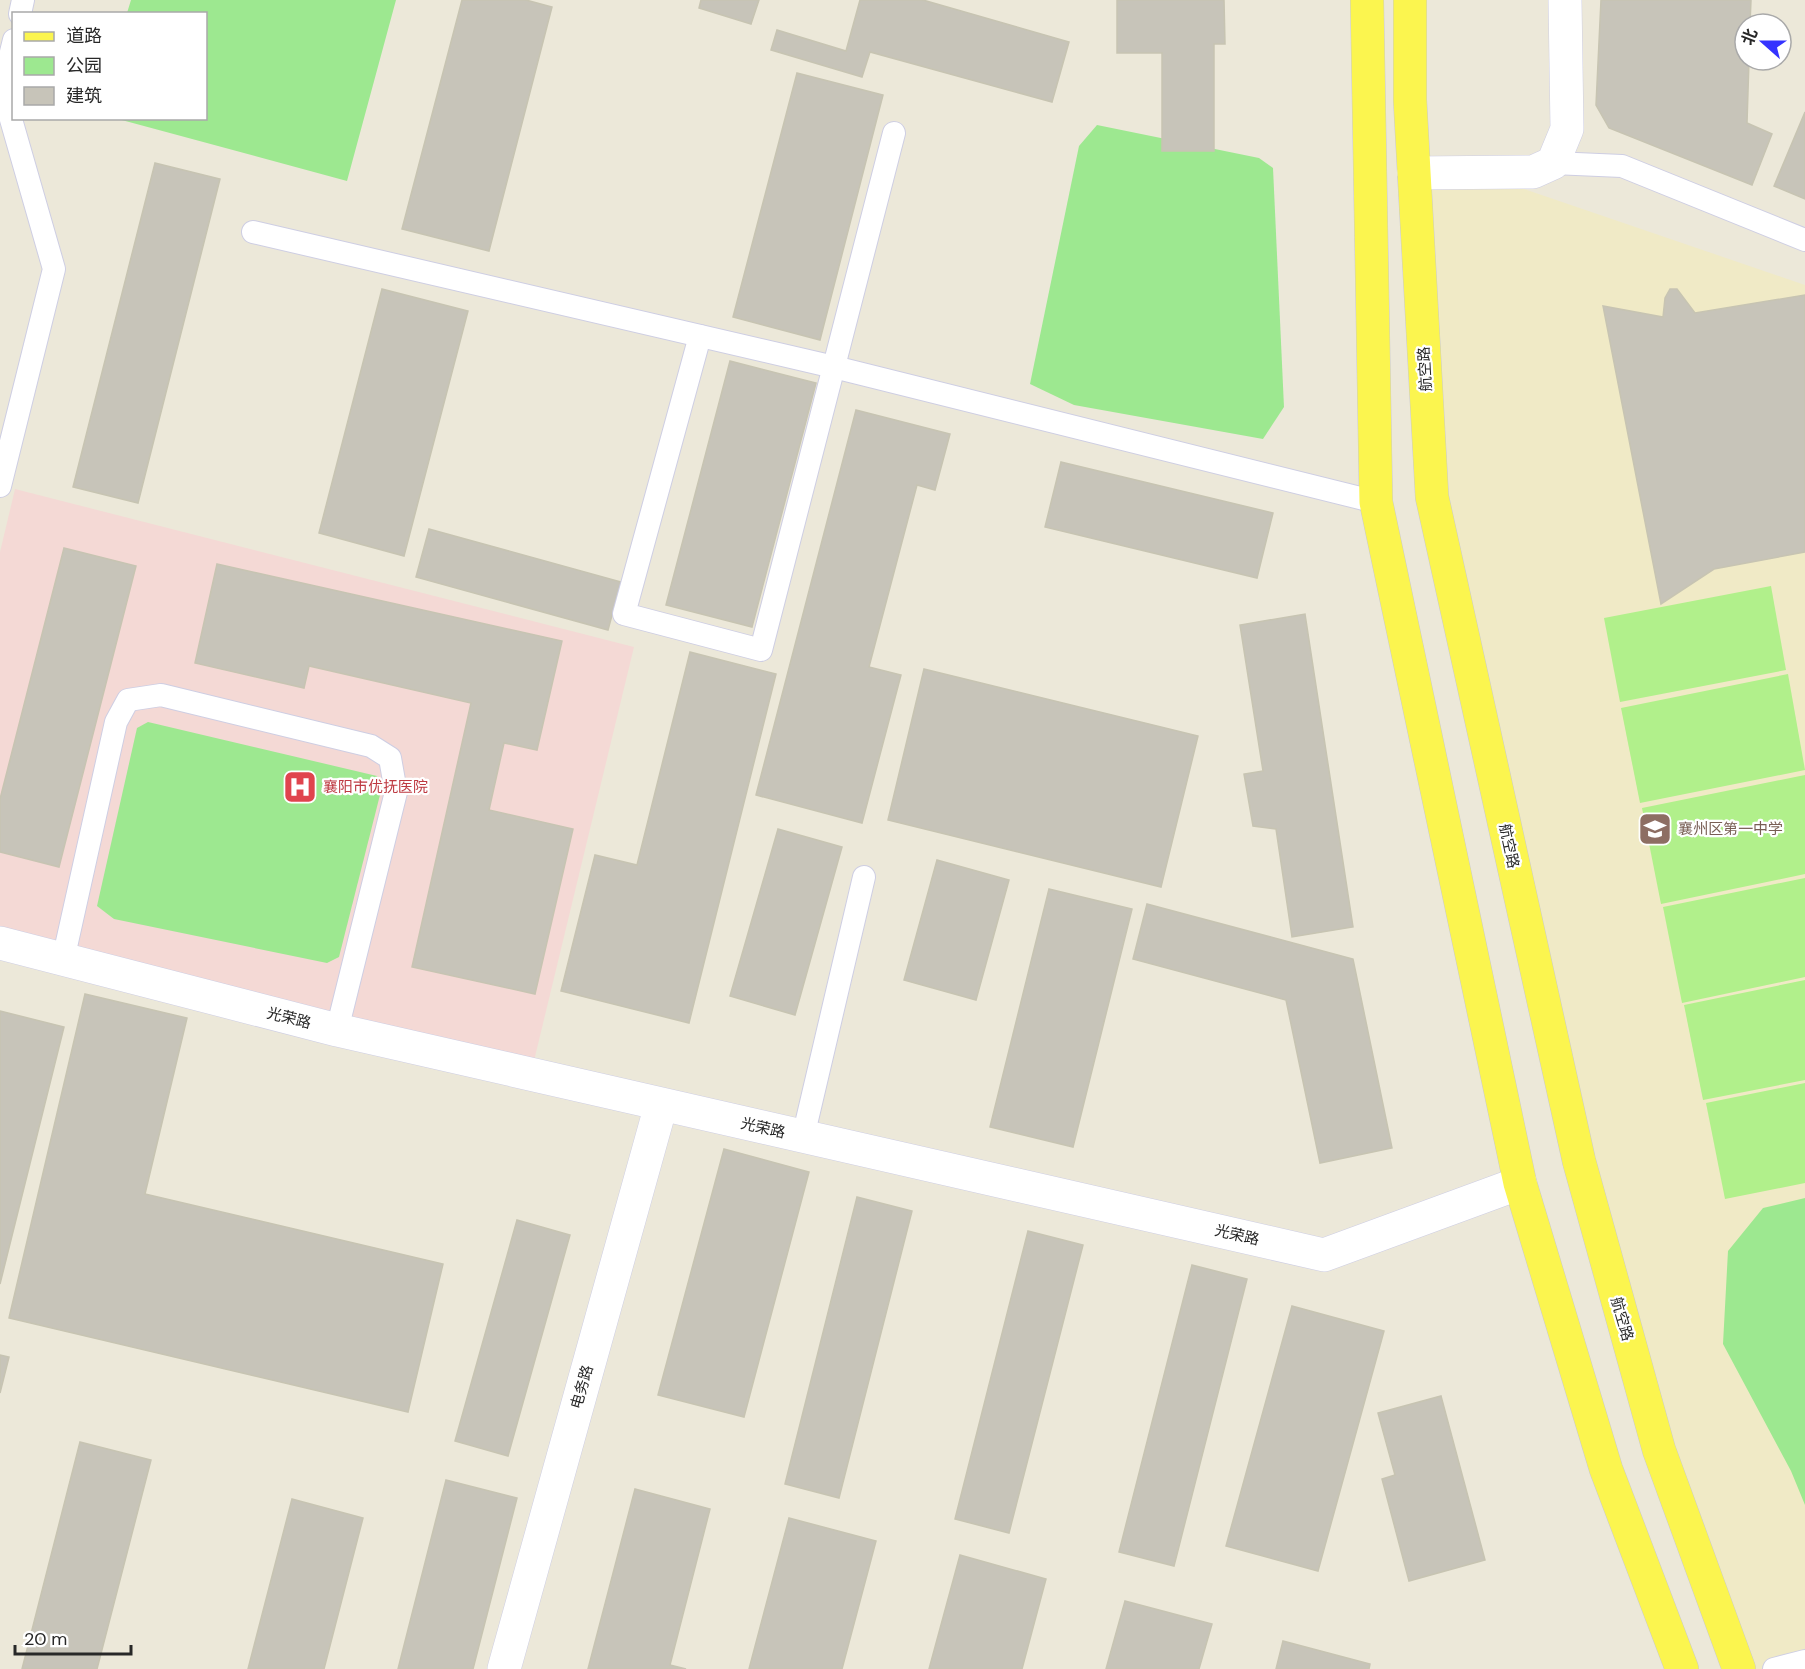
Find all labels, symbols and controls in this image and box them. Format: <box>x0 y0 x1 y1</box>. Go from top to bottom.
legend <box>12 12 207 120</box>
north arrow <box>1733 12 1793 72</box>
text: 道路 <box>66 24 102 48</box>
text: 北 <box>1737 26 1762 48</box>
text: 公园 <box>66 54 102 78</box>
text: 建筑 <box>66 84 102 108</box>
street label: 航空路 <box>1414 346 1436 392</box>
hospital icon: 襄阳市优抚医院 <box>282 769 318 805</box>
place label: 襄阳市优抚医院 <box>323 777 428 797</box>
school or university icon: 襄州区第一中学 <box>1637 811 1673 847</box>
place label: 襄州区第一中学 <box>1678 819 1783 839</box>
street label: 航空路 <box>1495 822 1523 870</box>
street label: 光荣路 <box>265 1003 313 1033</box>
street label: 光荣路 <box>739 1113 787 1143</box>
street label: 光荣路 <box>1213 1220 1261 1250</box>
street label: 航空路 <box>1606 1295 1638 1343</box>
street label: 电务路 <box>566 1363 598 1411</box>
scale bar <box>15 1618 130 1656</box>
text: 20 m <box>24 1627 67 1651</box>

